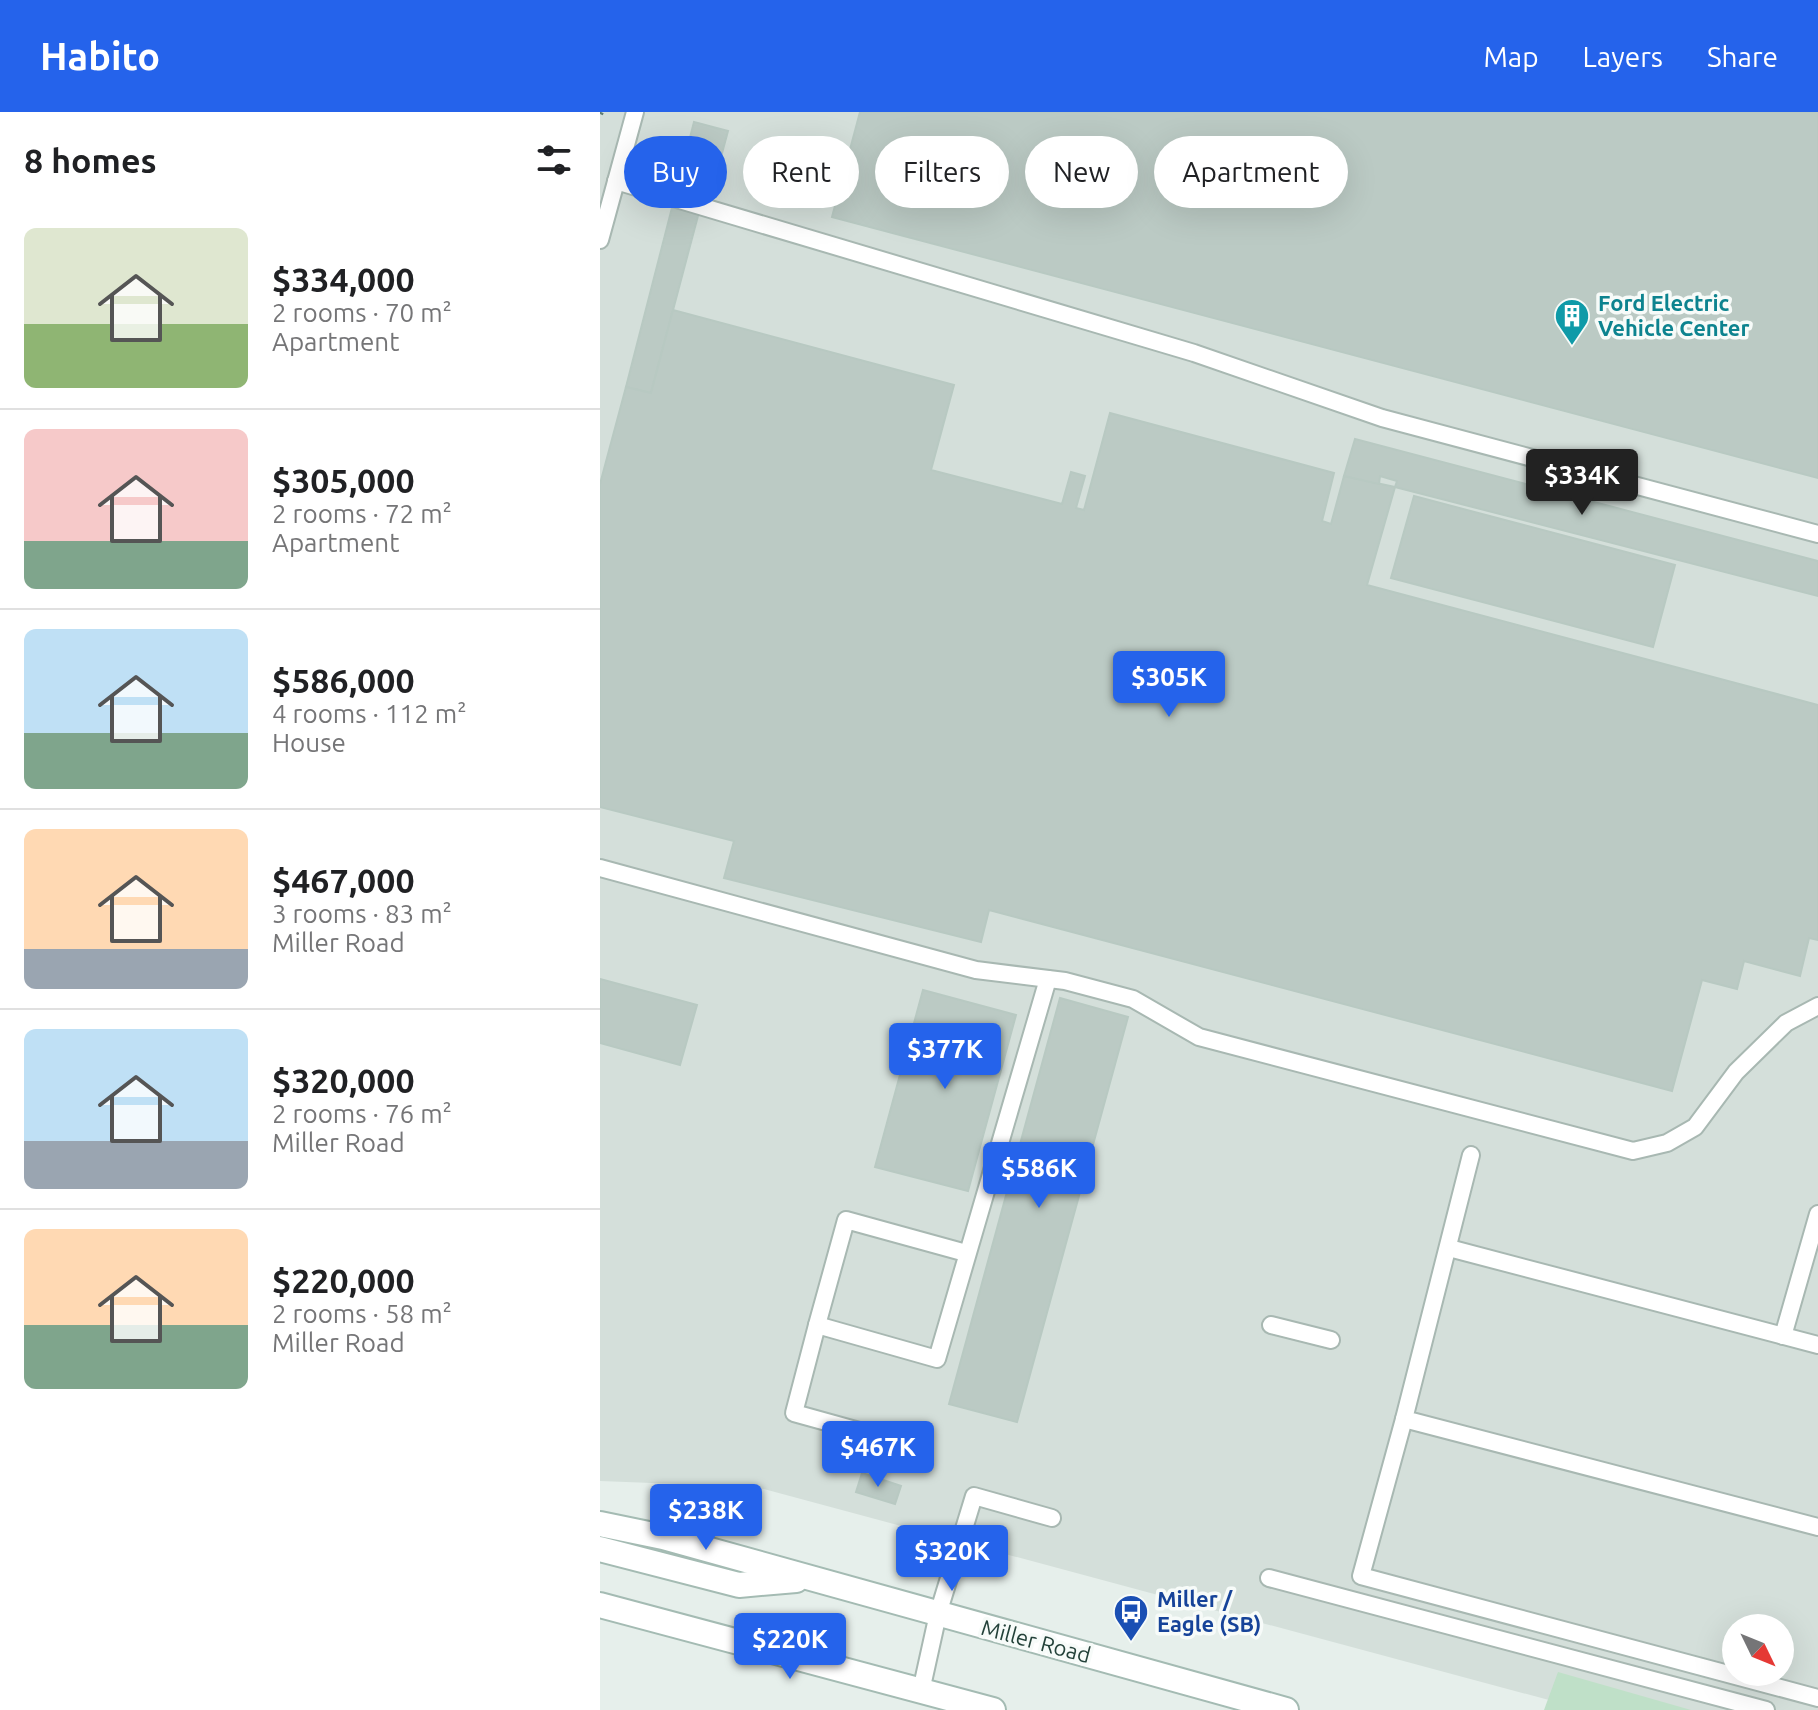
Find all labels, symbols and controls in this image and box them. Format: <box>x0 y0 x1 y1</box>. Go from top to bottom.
text: Habito <box>40 35 160 77</box>
text: Map <box>1483 41 1539 72</box>
text: Layers <box>1583 41 1663 72</box>
text: Share <box>1707 41 1778 72</box>
chip: Buy <box>624 136 727 208</box>
chip: Rent <box>743 136 859 208</box>
chip: Filters <box>875 136 1009 208</box>
chip: New <box>1025 136 1138 208</box>
chip: Apartment <box>1154 136 1348 208</box>
icon: filters <box>532 138 576 182</box>
text: 8 homes <box>24 141 157 179</box>
icon: home <box>88 260 184 356</box>
text: $334,000 <box>272 260 415 298</box>
place label: Ford Electric Vehicle Center <box>1598 290 1750 340</box>
building icon: Ford Electric Vehicle Center <box>1553 297 1591 347</box>
text: 2 rooms · 70 m² <box>272 298 452 327</box>
text: Apartment <box>272 327 399 356</box>
pin: $334K <box>1526 449 1638 517</box>
text: $334K <box>1544 460 1620 489</box>
icon: home <box>88 461 184 557</box>
text: $305,000 <box>272 461 415 499</box>
text: 2 rooms · 72 m² <box>272 499 452 528</box>
text: Apartment <box>272 528 399 557</box>
pin: $305K <box>1113 651 1225 719</box>
icon: home <box>88 661 184 757</box>
text: $586,000 <box>272 661 415 699</box>
text: $305K <box>1131 662 1207 691</box>
text: 4 rooms · 112 m² <box>272 699 467 728</box>
text: House <box>272 728 346 757</box>
icon: home <box>88 861 184 957</box>
text: $467,000 <box>272 861 415 899</box>
text: 3 rooms · 83 m² <box>272 899 452 928</box>
text: Miller Road <box>272 928 405 957</box>
pin: $377K <box>889 1023 1001 1091</box>
text: $377K <box>907 1034 983 1063</box>
icon: home <box>88 1061 184 1157</box>
text: $320,000 <box>272 1061 415 1099</box>
text: 2 rooms · 76 m² <box>272 1099 452 1128</box>
text: Miller Road <box>272 1128 405 1157</box>
pin: $586K <box>983 1142 1095 1210</box>
text: $586K <box>1001 1153 1077 1182</box>
icon: home <box>88 1261 184 1357</box>
text: $220,000 <box>272 1261 415 1299</box>
text: 2 rooms · 58 m² <box>272 1299 452 1328</box>
text: Miller Road <box>272 1328 405 1357</box>
pin: $467K <box>822 1421 934 1489</box>
text: $467K <box>840 1432 916 1461</box>
pin: $238K <box>650 1484 762 1552</box>
text: $238K <box>668 1495 744 1524</box>
pin: $320K <box>896 1525 1008 1593</box>
text: $320K <box>914 1536 990 1565</box>
place label: Miller / Eagle (SB) <box>1157 1586 1261 1637</box>
bus stop icon: Miller / Eagle (SB) <box>1112 1593 1150 1643</box>
pin: $220K <box>734 1613 846 1681</box>
street label: Miller Road <box>979 1614 1094 1667</box>
north arrow <box>1722 1614 1794 1686</box>
map controls <box>1722 1614 1794 1686</box>
text: $220K <box>752 1624 828 1653</box>

